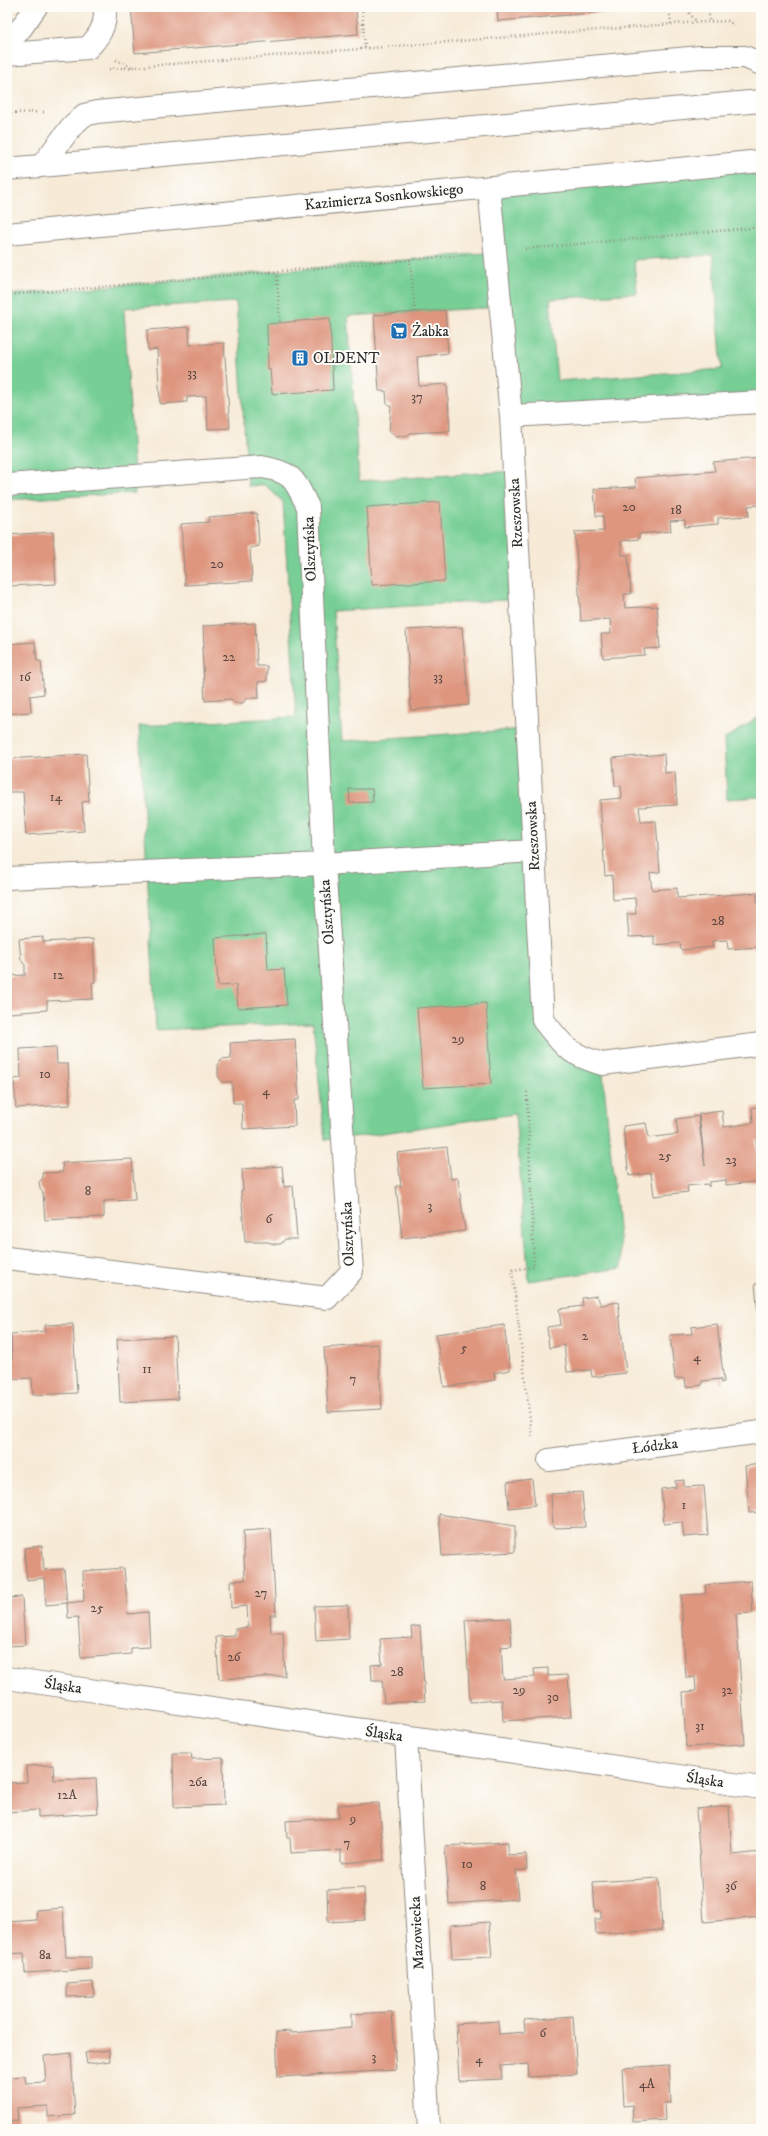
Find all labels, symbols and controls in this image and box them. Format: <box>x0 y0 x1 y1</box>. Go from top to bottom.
street label: Kazimierza Sosnkowskiego <box>304 179 464 215</box>
supermarket icon: Żabka <box>389 321 409 341</box>
place label: Żabka <box>412 322 449 341</box>
building icon: OLDENT <box>290 348 310 368</box>
place label: OLDENT <box>313 349 380 368</box>
house number: 33 <box>187 365 197 381</box>
house number: 37 <box>411 389 423 405</box>
street label: Rzeszowska <box>505 477 527 548</box>
house number: 20 <box>622 499 636 515</box>
house number: 18 <box>670 502 682 518</box>
street label: Olsztyńska <box>299 516 321 582</box>
house number: 20 <box>210 556 224 572</box>
house number: 22 <box>223 649 236 665</box>
house number: 16 <box>19 669 32 685</box>
house number: 33 <box>433 669 443 685</box>
house number: 14 <box>50 789 63 805</box>
street label: Rzeszowska <box>522 800 544 871</box>
street label: Olsztyńska <box>315 878 339 945</box>
house number: 28 <box>712 913 724 929</box>
house number: 12 <box>52 967 64 983</box>
house number: 29 <box>452 1031 464 1047</box>
house number: 10 <box>39 1066 51 1082</box>
house number: 4 <box>262 1083 270 1099</box>
house number: 25 <box>659 1148 672 1164</box>
house number: 23 <box>725 1152 737 1168</box>
house number: 8 <box>85 1183 91 1199</box>
house number: 3 <box>428 1198 433 1214</box>
street label: Olsztyńska <box>337 1201 359 1267</box>
house number: 6 <box>266 1211 274 1227</box>
house number: 2 <box>582 1328 589 1344</box>
house number: 5 <box>461 1340 468 1356</box>
house number: 4 <box>693 1349 701 1365</box>
house number: 11 <box>142 1361 152 1377</box>
house number: 7 <box>350 1371 357 1387</box>
street label: Łódzka <box>631 1434 680 1458</box>
house number: 1 <box>682 1497 687 1513</box>
house number: 27 <box>255 1585 268 1601</box>
house number: 25 <box>91 1600 104 1616</box>
house number: 26 <box>227 1649 242 1665</box>
house number: 28 <box>391 1664 403 1680</box>
street label: Śląska <box>43 1673 84 1698</box>
house number: 29 <box>513 1682 525 1698</box>
house number: 32 <box>721 1682 733 1698</box>
house number: 30 <box>547 1689 559 1705</box>
house number: 31 <box>695 1718 705 1734</box>
street label: Śląska <box>364 1721 405 1746</box>
street label: Śląska <box>685 1767 726 1792</box>
house number: 26a <box>189 1774 208 1790</box>
house number: 12A <box>57 1787 77 1803</box>
house number: 9 <box>349 1811 356 1827</box>
house number: 7 <box>344 1835 351 1851</box>
house number: 10 <box>461 1856 473 1872</box>
house number: 8 <box>480 1878 486 1894</box>
house number: 36 <box>725 1878 738 1894</box>
street label: Mazowiecka <box>406 1895 428 1970</box>
house number: 8a <box>39 1947 51 1963</box>
house number: 6 <box>540 2025 548 2041</box>
house number: 3 <box>372 2049 377 2065</box>
house number: 4 <box>475 2051 483 2067</box>
house number: 4A <box>639 2076 656 2092</box>

